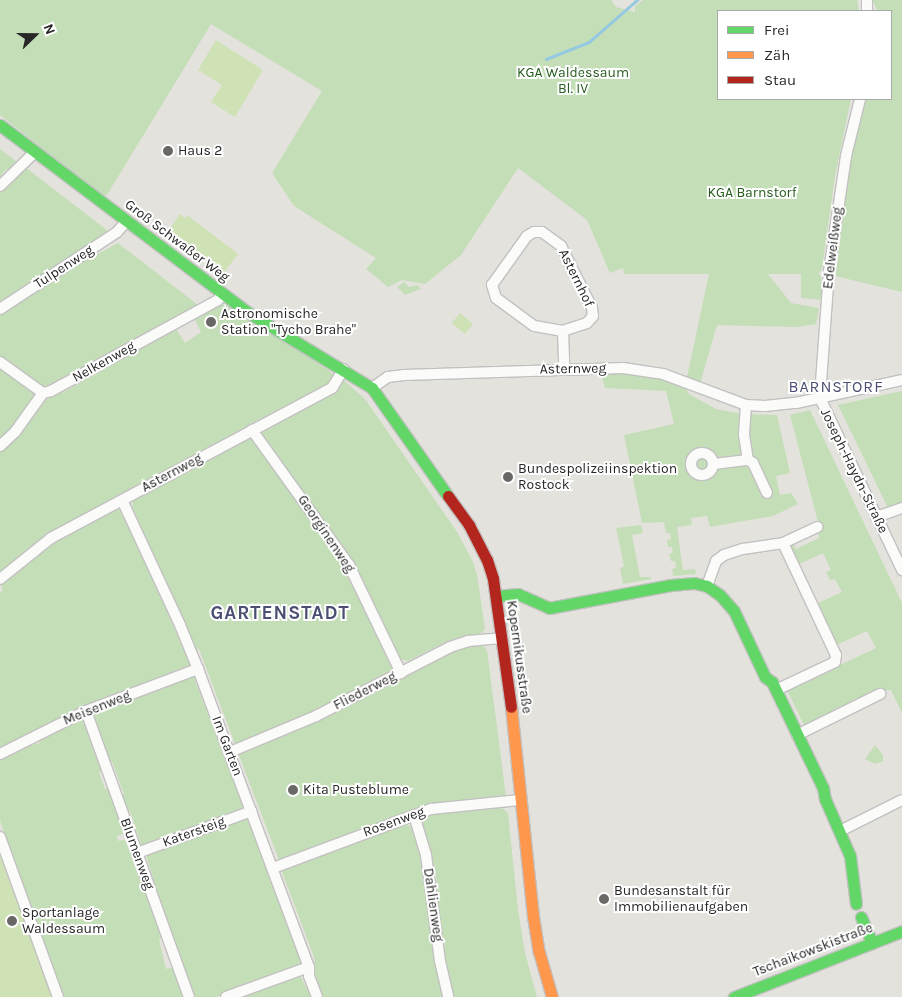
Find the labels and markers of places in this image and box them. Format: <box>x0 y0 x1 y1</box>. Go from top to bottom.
place label: Haus 2 <box>178 143 222 159</box>
marker: Haus 2 <box>162 145 174 157</box>
place label: Astronomische Station "Tycho Brahe" <box>221 306 356 338</box>
marker: Astronomische Station "Tycho Brahe" <box>205 316 217 328</box>
place label: Bundespolizeiinspektion Rostock <box>518 461 677 494</box>
marker: Bundespolizeiinspektion Rostock <box>502 471 514 483</box>
place label: Kita Pusteblume <box>303 782 409 798</box>
marker: Kita Pusteblume <box>287 784 299 796</box>
place label: Bundesanstalt für Immobilienaufgaben <box>614 883 748 916</box>
marker: Bundesanstalt für Immobilienaufgaben <box>598 893 610 905</box>
place label: Sportanlage Waldessaum <box>22 905 105 938</box>
marker: Sportanlage Waldessaum <box>6 915 18 927</box>

